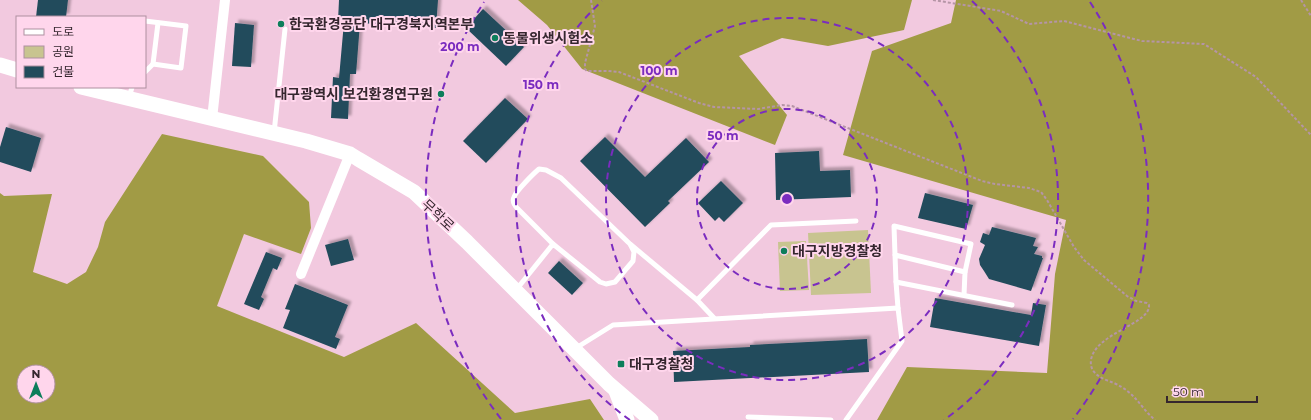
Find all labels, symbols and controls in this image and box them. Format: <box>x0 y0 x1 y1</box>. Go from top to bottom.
place label: 한국환경공단 대구경북지역본부 <box>289 15 473 33</box>
legend <box>16 16 146 88</box>
marker: 한국환경공단 대구경북지역본부 <box>276 19 286 29</box>
text: 도로 <box>52 24 74 39</box>
place label: 동물위생시험소 <box>503 29 593 47</box>
marker: 동물위생시험소 <box>490 33 500 43</box>
text: 200 m <box>440 39 480 54</box>
text: 공원 <box>52 44 74 59</box>
text: 100 m <box>641 63 677 78</box>
text: 건물 <box>52 64 74 79</box>
text: 150 m <box>523 77 559 92</box>
place label: 대구광역시 보건환경연구원 <box>274 85 433 103</box>
marker: 대구광역시 보건환경연구원 <box>436 89 446 99</box>
text: 50 m <box>707 128 739 143</box>
centre of rings <box>780 192 794 206</box>
street label: 무학로 <box>418 195 458 235</box>
place label: 대구지방경찰청 <box>792 242 882 260</box>
marker: 대구지방경찰청 <box>779 246 789 256</box>
place label: 대구경찰청 <box>629 355 693 373</box>
marker: 대구경찰청 <box>616 359 626 369</box>
north arrow <box>16 364 56 404</box>
text: N <box>32 367 40 381</box>
scale bar <box>1167 378 1257 404</box>
text: 50 m <box>1173 384 1204 399</box>

